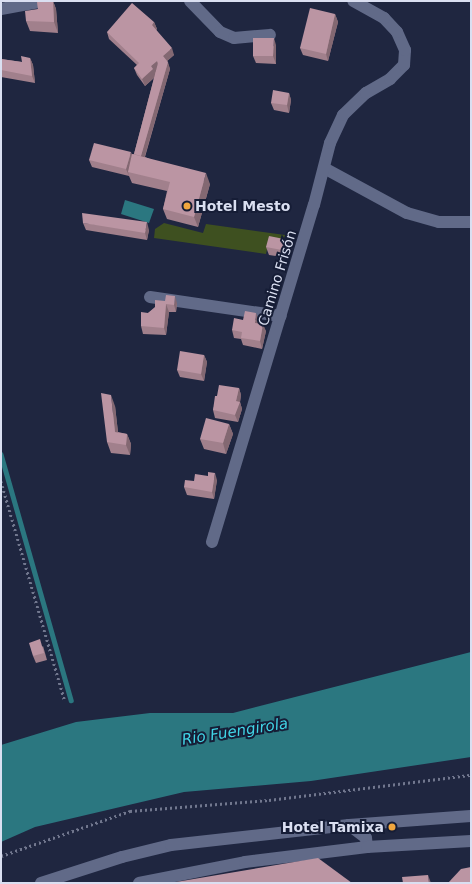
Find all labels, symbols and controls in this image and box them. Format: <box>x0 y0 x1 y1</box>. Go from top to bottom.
place label: Hotel Mesto <box>195 198 290 214</box>
marker: Hotel Mesto <box>182 201 192 211</box>
street label: Camino Frisón <box>254 228 300 328</box>
water label: Rio Fuengirola <box>181 715 289 749</box>
place label: Hotel Tamixa <box>282 819 384 835</box>
marker: Hotel Tamixa <box>387 822 397 832</box>

